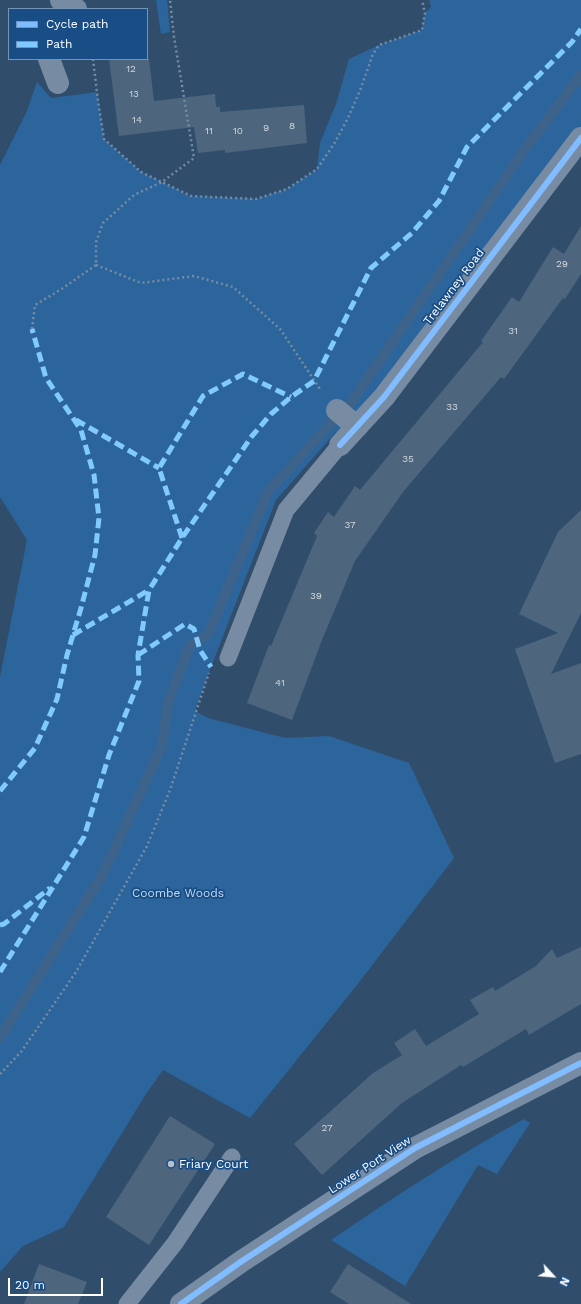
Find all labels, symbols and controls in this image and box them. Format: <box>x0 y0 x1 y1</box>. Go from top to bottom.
legend <box>8 8 148 60</box>
text: Cycle path <box>46 17 108 31</box>
text: Path <box>46 37 72 51</box>
house number: 12 <box>126 63 136 75</box>
house number: 13 <box>129 88 139 100</box>
house number: 14 <box>132 114 142 126</box>
house number: 8 <box>289 120 295 132</box>
house number: 9 <box>263 122 269 134</box>
house number: 11 <box>205 125 213 137</box>
house number: 10 <box>233 125 243 137</box>
street label: Trelawney Road <box>421 246 487 328</box>
house number: 29 <box>556 258 568 270</box>
house number: 31 <box>508 325 518 337</box>
house number: 33 <box>446 401 458 413</box>
house number: 35 <box>402 453 414 465</box>
house number: 37 <box>344 519 356 531</box>
house number: 39 <box>310 590 322 602</box>
house number: 41 <box>275 677 285 689</box>
park label: Coombe Woods <box>132 886 224 900</box>
house number: 27 <box>321 1122 333 1134</box>
street label: Lower Port View <box>326 1133 414 1197</box>
place label: Friary Court <box>179 1157 248 1171</box>
marker: Friary Court <box>166 1159 176 1169</box>
north arrow <box>533 1256 573 1296</box>
scale bar <box>10 1270 105 1296</box>
text: N <box>557 1275 572 1288</box>
text: 20 m <box>15 1278 45 1292</box>

